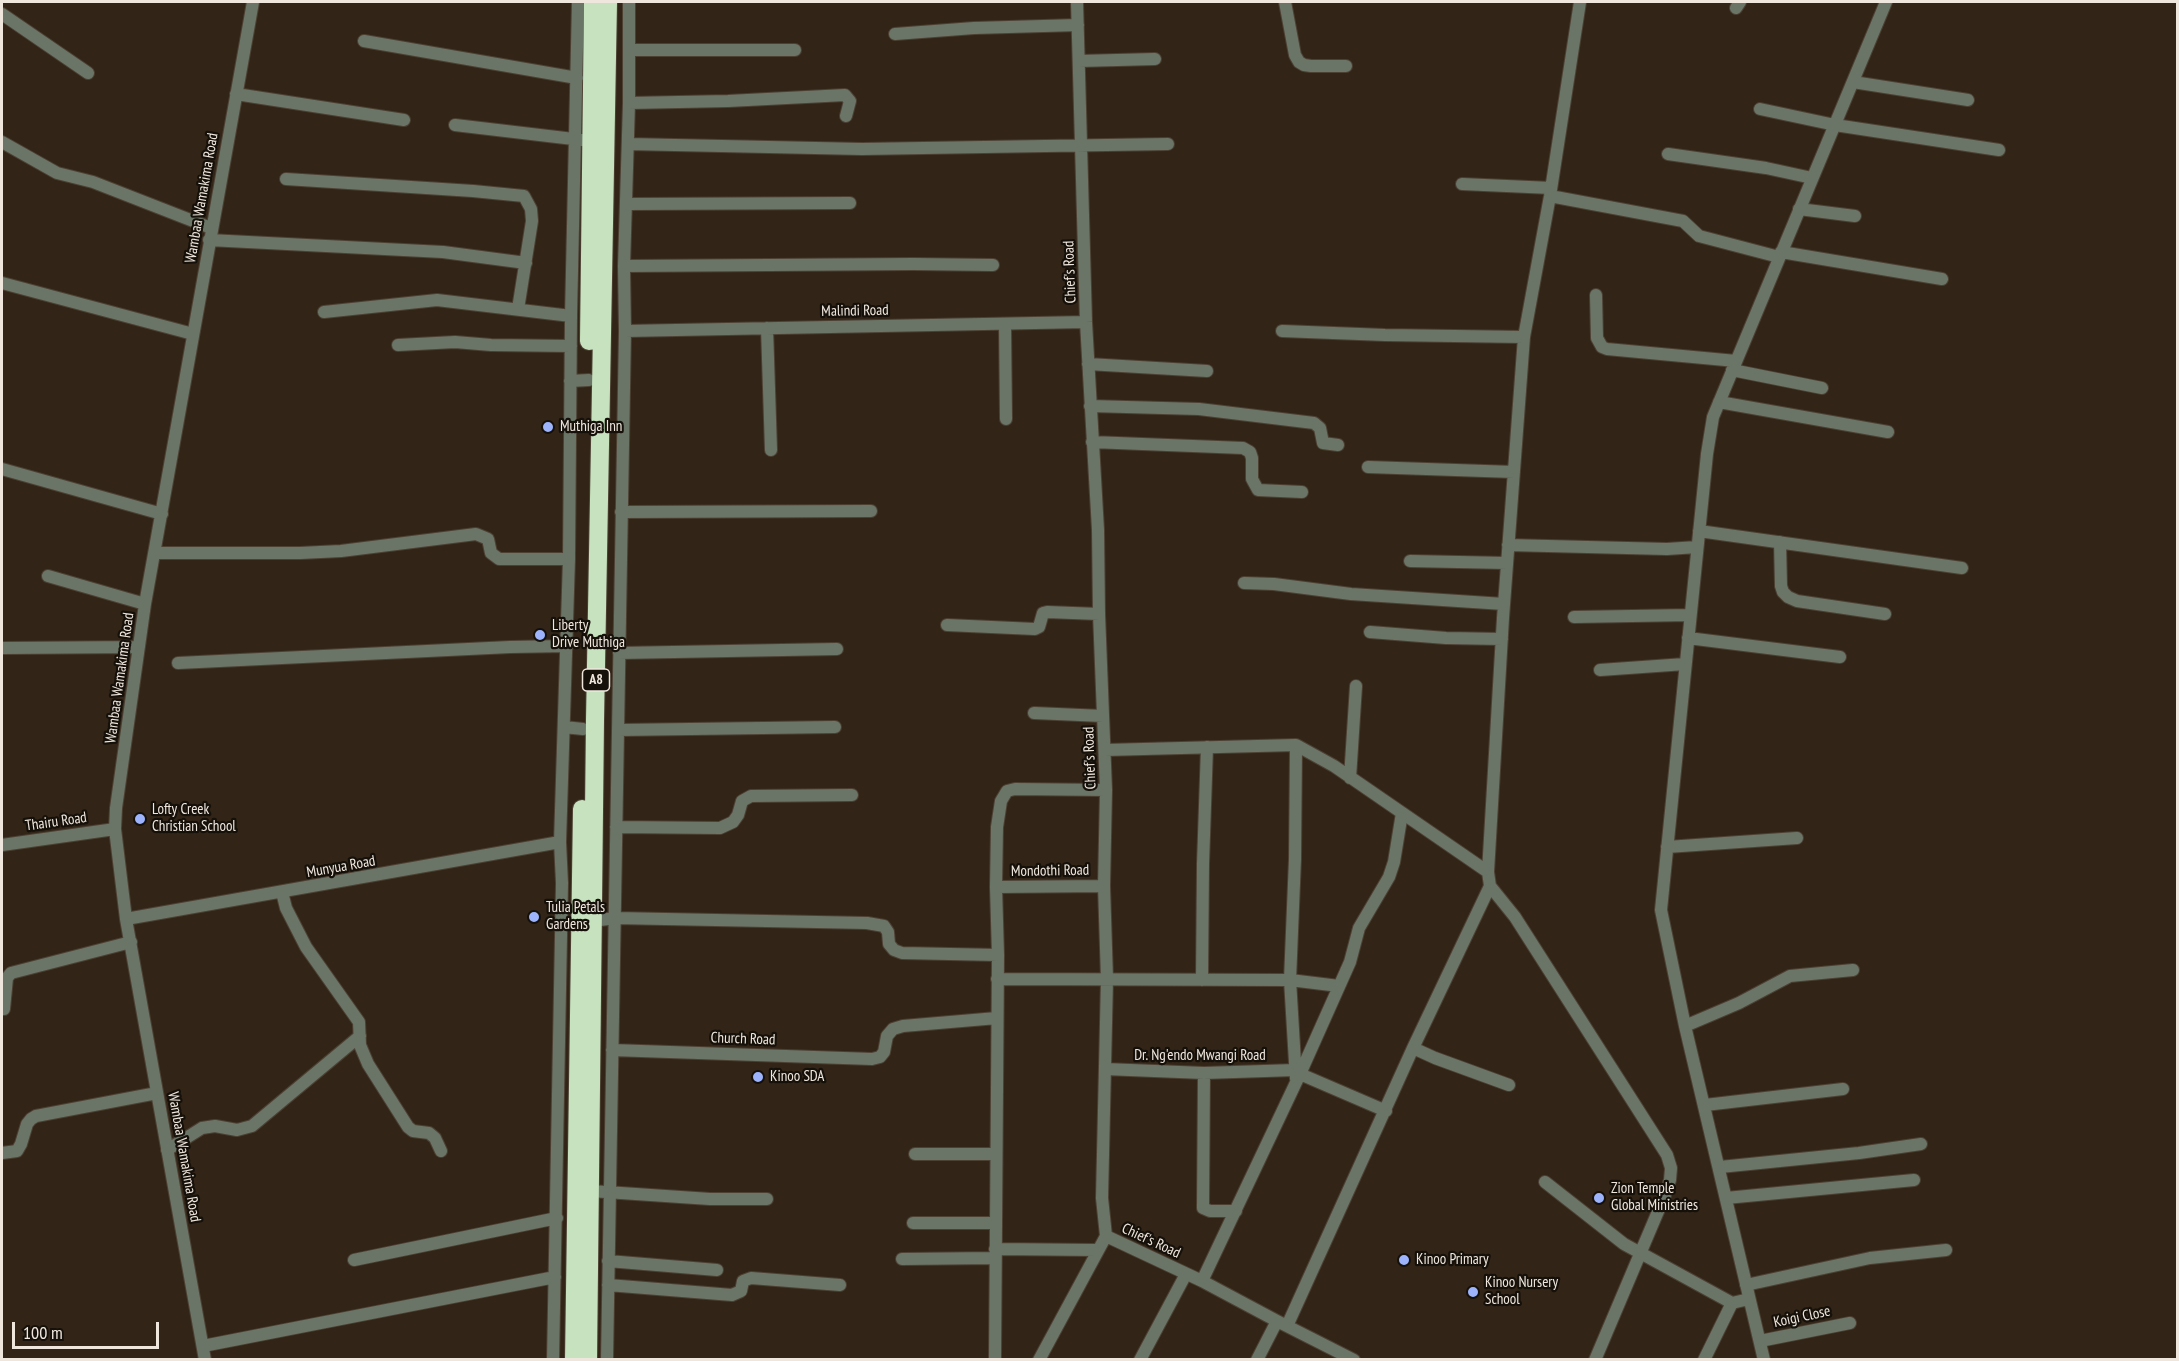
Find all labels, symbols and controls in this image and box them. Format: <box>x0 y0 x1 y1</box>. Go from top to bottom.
street label: Wambaa Wamakima Road <box>182 131 222 265</box>
street label: Chief's Road <box>1060 240 1080 304</box>
street label: Malindi Road <box>821 301 889 321</box>
place label: Muthiga Inn <box>560 418 622 436</box>
marker: Muthiga Inn <box>541 420 555 434</box>
street label: Wambaa Wamakima Road <box>102 611 138 745</box>
place label: Liberty Drive Muthiga <box>552 617 625 652</box>
marker: Liberty Drive Muthiga <box>533 628 547 642</box>
road number: A8 <box>582 669 610 691</box>
street label: Chief's Road <box>1080 726 1100 790</box>
place label: Lofty Creek Christian School <box>152 801 236 836</box>
street label: Thairu Road <box>24 809 88 835</box>
marker: Lofty Creek Christian School <box>133 812 147 826</box>
street label: Munyua Road <box>305 852 377 882</box>
street label: Mondothi Road <box>1011 861 1089 881</box>
place label: Tulia Petals Gardens <box>546 899 605 934</box>
marker: Tulia Petals Gardens <box>527 910 541 924</box>
street label: Church Road <box>710 1029 776 1049</box>
street label: Dr. Ng'endo Mwangi Road <box>1134 1047 1266 1065</box>
place label: Kinoo SDA <box>770 1068 824 1086</box>
marker: Kinoo SDA <box>751 1070 765 1084</box>
street label: Wambaa Wamakima Road <box>164 1090 204 1224</box>
place label: Zion Temple Global Ministries <box>1611 1180 1698 1215</box>
marker: Zion Temple Global Ministries <box>1592 1191 1606 1205</box>
street label: Chief's Road <box>1119 1220 1183 1262</box>
place label: Kinoo Primary <box>1416 1251 1489 1269</box>
marker: Kinoo Primary <box>1397 1253 1411 1267</box>
place label: Kinoo Nursery School <box>1485 1274 1558 1309</box>
marker: Kinoo Nursery School <box>1466 1285 1480 1299</box>
street label: Koigi Close <box>1772 1302 1832 1332</box>
scale bar <box>15 1310 162 1348</box>
text: 100 m <box>23 1321 63 1344</box>

